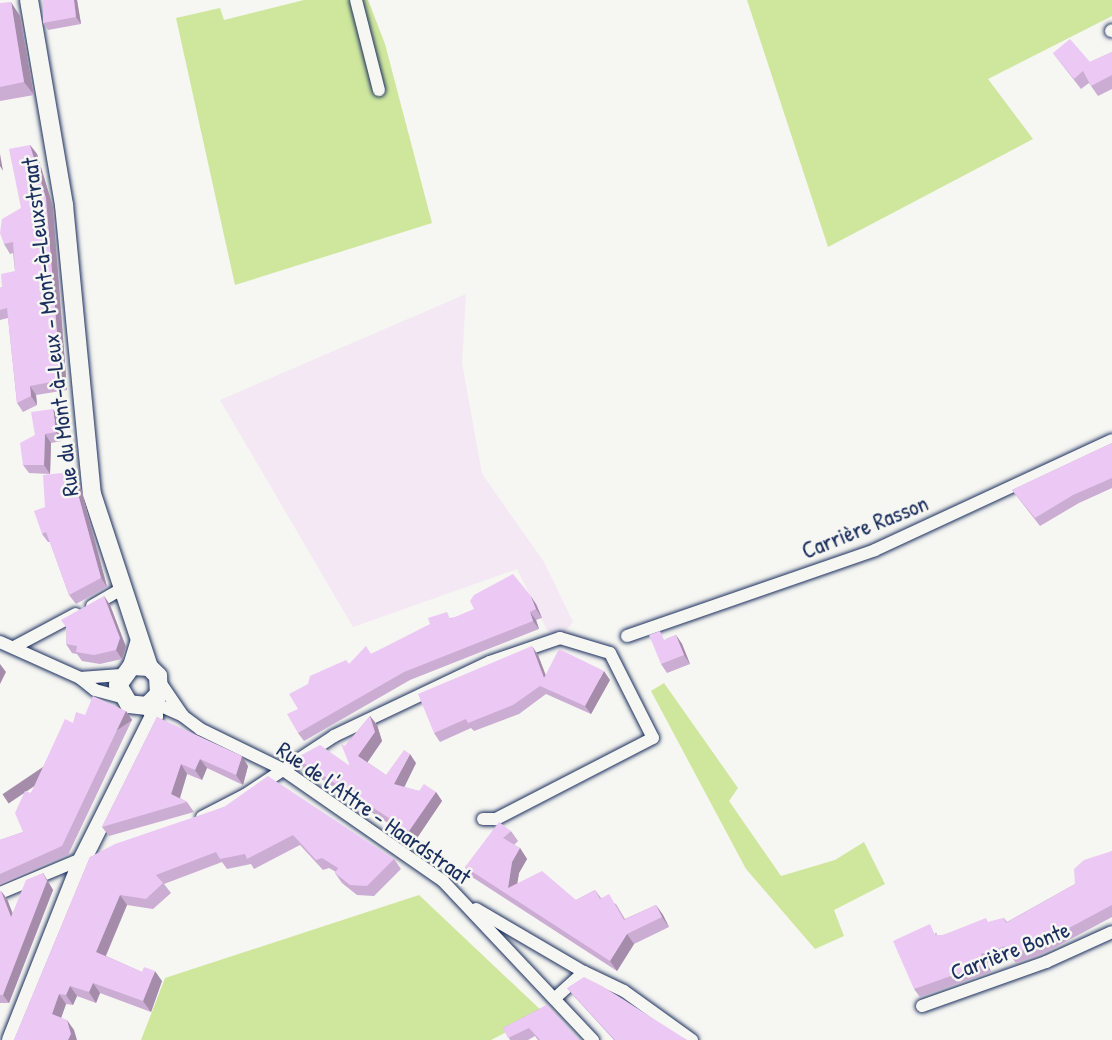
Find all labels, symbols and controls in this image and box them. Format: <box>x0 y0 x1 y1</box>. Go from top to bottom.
street label: Rue du Mont-à-Leux - Mont-à-Leuxstraat <box>16 156 84 498</box>
street label: Carrière Rasson <box>798 489 932 565</box>
street label: Rue de l'Attre - Haardstraat <box>272 736 476 890</box>
street label: Carrière Bonte <box>947 916 1073 986</box>

